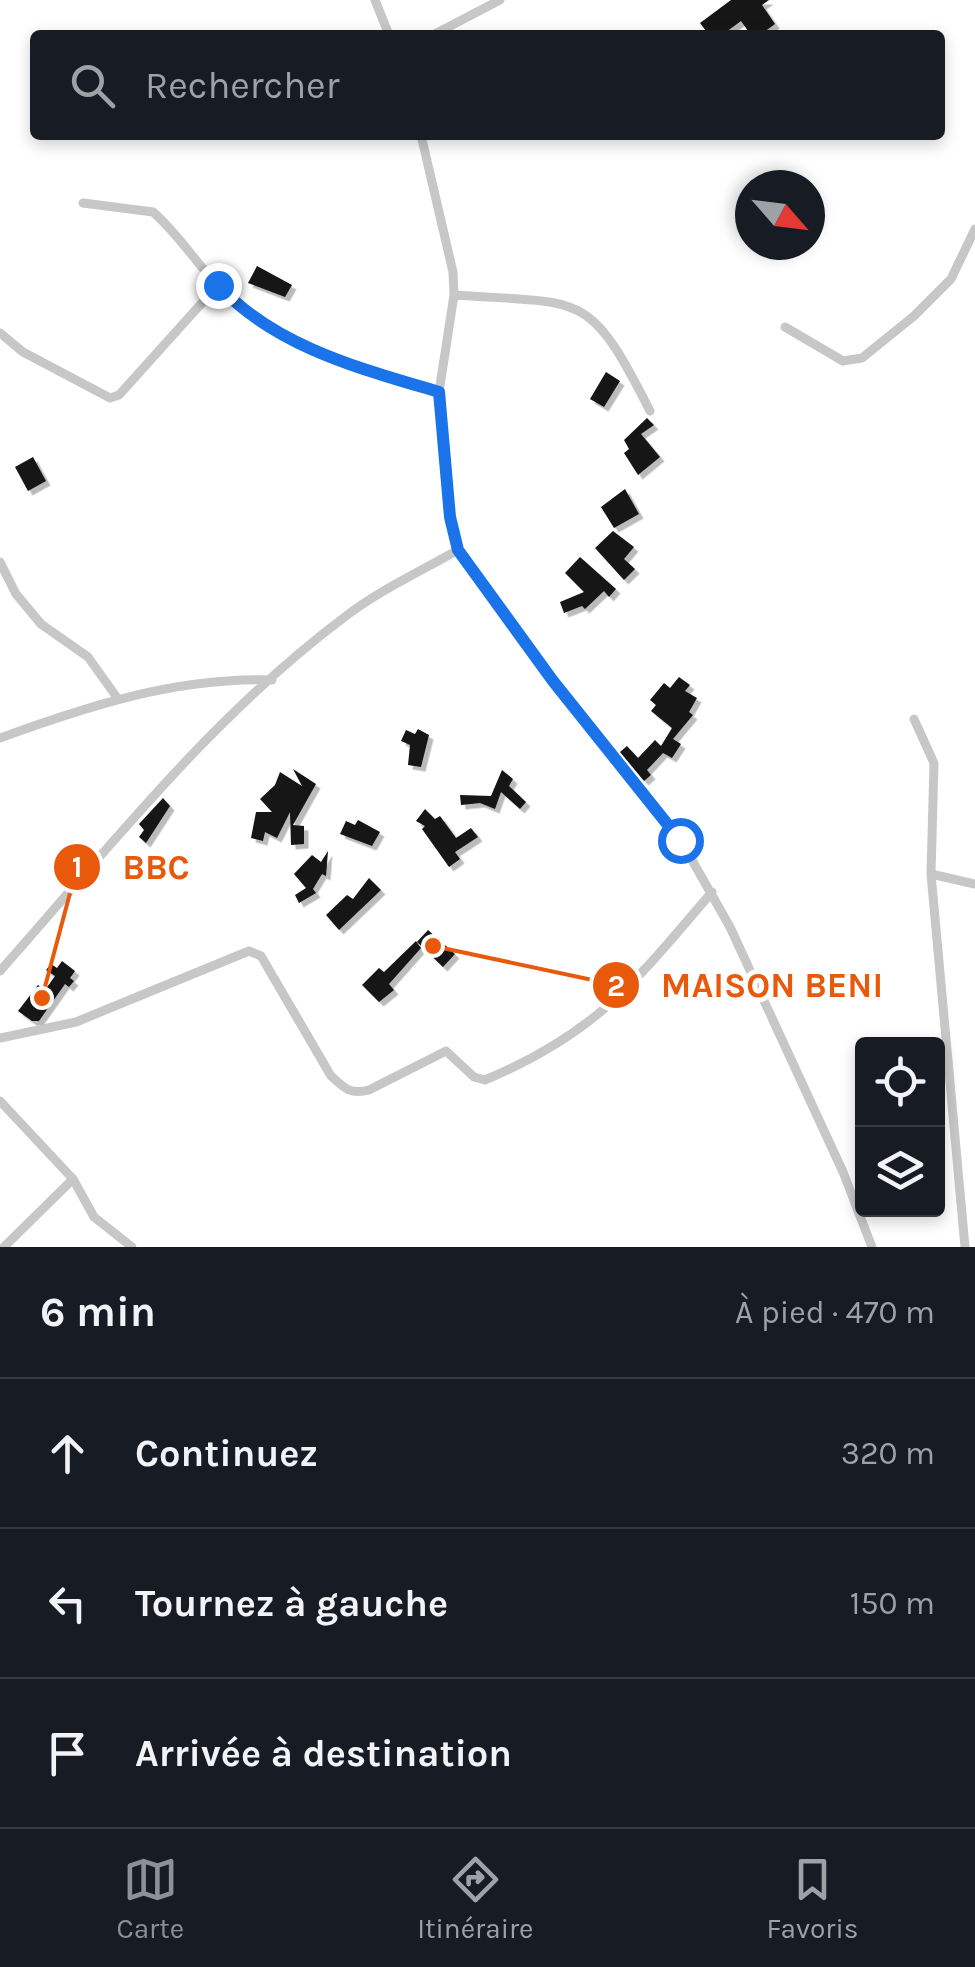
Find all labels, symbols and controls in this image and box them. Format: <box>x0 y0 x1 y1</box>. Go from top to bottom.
search box <box>30 30 945 140</box>
icon: search <box>65 58 120 113</box>
text: Rechercher <box>145 63 339 108</box>
north arrow <box>735 170 825 260</box>
route end <box>196 263 242 309</box>
route start <box>658 818 704 864</box>
callout: BBC <box>52 834 210 899</box>
text: BBC <box>122 847 190 888</box>
text: 1 <box>72 849 82 885</box>
callout: MAISON BENI <box>591 953 903 1018</box>
text: MAISON BENI <box>661 965 883 1006</box>
text: 2 <box>607 968 625 1004</box>
map controls <box>855 1037 945 1217</box>
button: locate <box>855 1037 945 1127</box>
button: layers <box>855 1127 945 1217</box>
text: 6 min <box>40 1287 156 1337</box>
text: À pied · 470 m <box>735 1294 935 1331</box>
icon: ahead <box>40 1426 95 1481</box>
text: Continuez <box>135 1431 318 1476</box>
text: 320 m <box>841 1435 935 1472</box>
icon: left <box>40 1576 95 1631</box>
text: Tournez à gauche <box>135 1581 448 1626</box>
text: 150 m <box>850 1585 935 1622</box>
icon: arrive <box>40 1726 95 1781</box>
text: Arrivée à destination <box>135 1731 512 1776</box>
tab: Carte <box>117 1852 184 1945</box>
tab: Itinéraire <box>417 1852 534 1945</box>
tab: Favoris <box>767 1852 858 1945</box>

